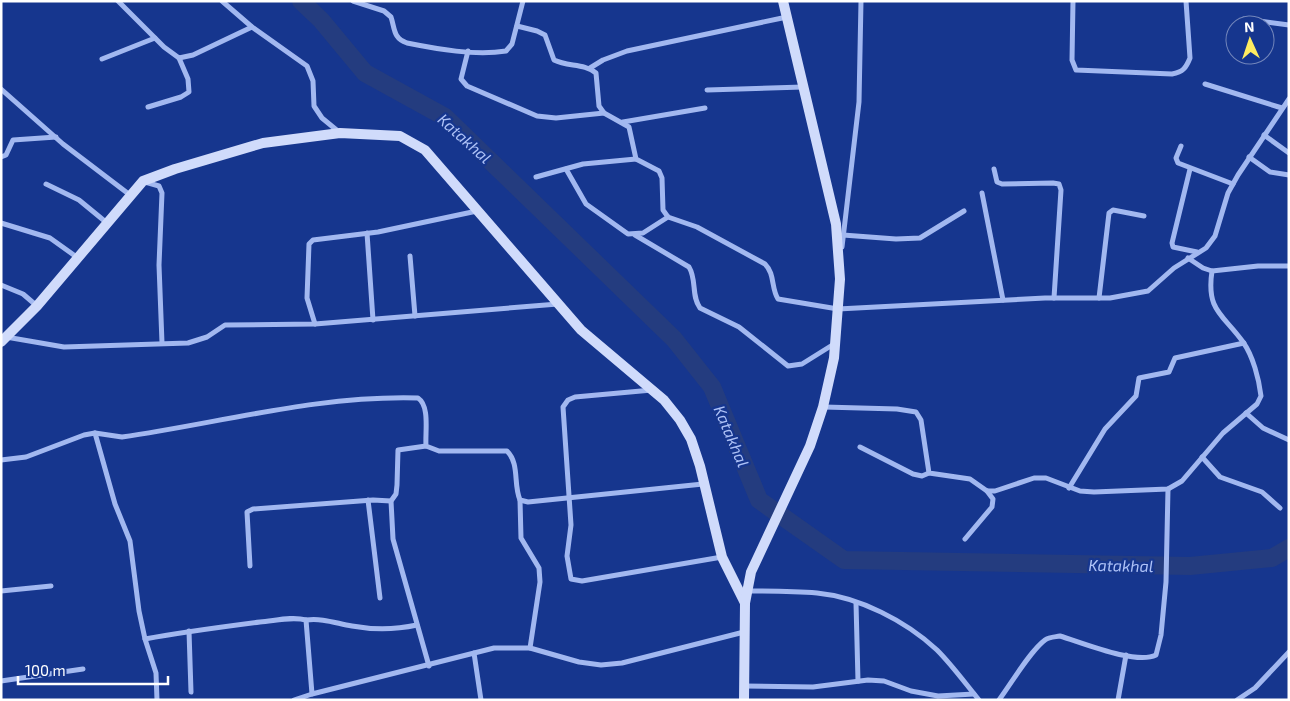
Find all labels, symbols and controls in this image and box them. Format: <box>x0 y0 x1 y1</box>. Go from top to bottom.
north arrow <box>1225 15 1275 65</box>
text: N <box>1244 18 1255 35</box>
water label: Katakhal <box>434 109 496 167</box>
water label: Katakhal <box>711 402 753 470</box>
water label: Katakhal <box>1088 555 1154 575</box>
scale bar <box>18 654 168 686</box>
text: 100 m <box>25 661 66 679</box>

